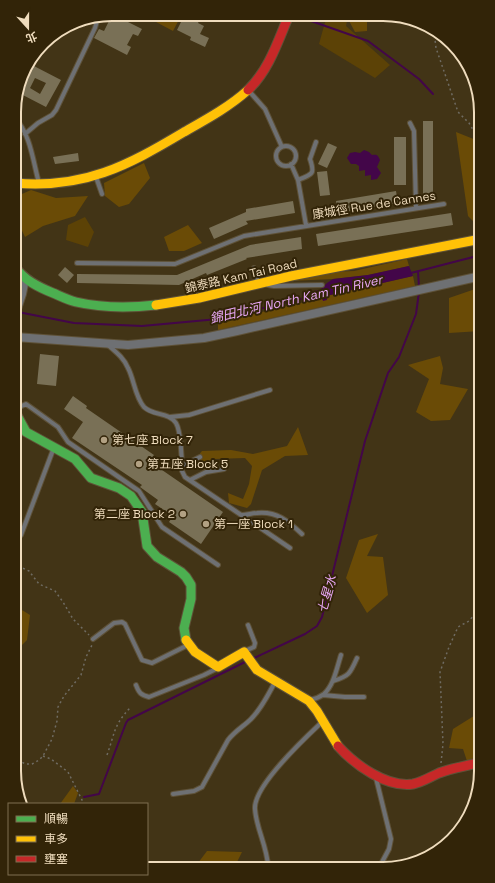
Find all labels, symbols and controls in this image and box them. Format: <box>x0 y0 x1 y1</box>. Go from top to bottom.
north arrow <box>8 8 48 48</box>
text: 北 <box>24 29 39 46</box>
street label: 康城徑 Rue de Cannes <box>311 187 437 223</box>
street label: 錦泰路 Kam Tai Road <box>183 255 299 297</box>
water label: 錦田北河 North Kam Tin River <box>208 270 386 327</box>
place label: 第七座 Block 7 <box>112 432 193 448</box>
marker: 第七座 Block 7 <box>99 435 109 445</box>
place label: 第五座 Block 5 <box>147 456 228 472</box>
marker: 第五座 Block 5 <box>134 459 144 469</box>
place label: 第二座 Block 2 <box>94 506 175 522</box>
marker: 第二座 Block 2 <box>178 509 188 519</box>
place label: 第一座 Block 1 <box>214 516 293 532</box>
marker: 第一座 Block 1 <box>201 519 211 529</box>
water label: 七星水 <box>313 572 341 615</box>
legend <box>8 803 148 875</box>
text: 順暢 <box>44 811 68 827</box>
text: 車多 <box>44 831 68 847</box>
text: 壅塞 <box>44 851 68 867</box>

